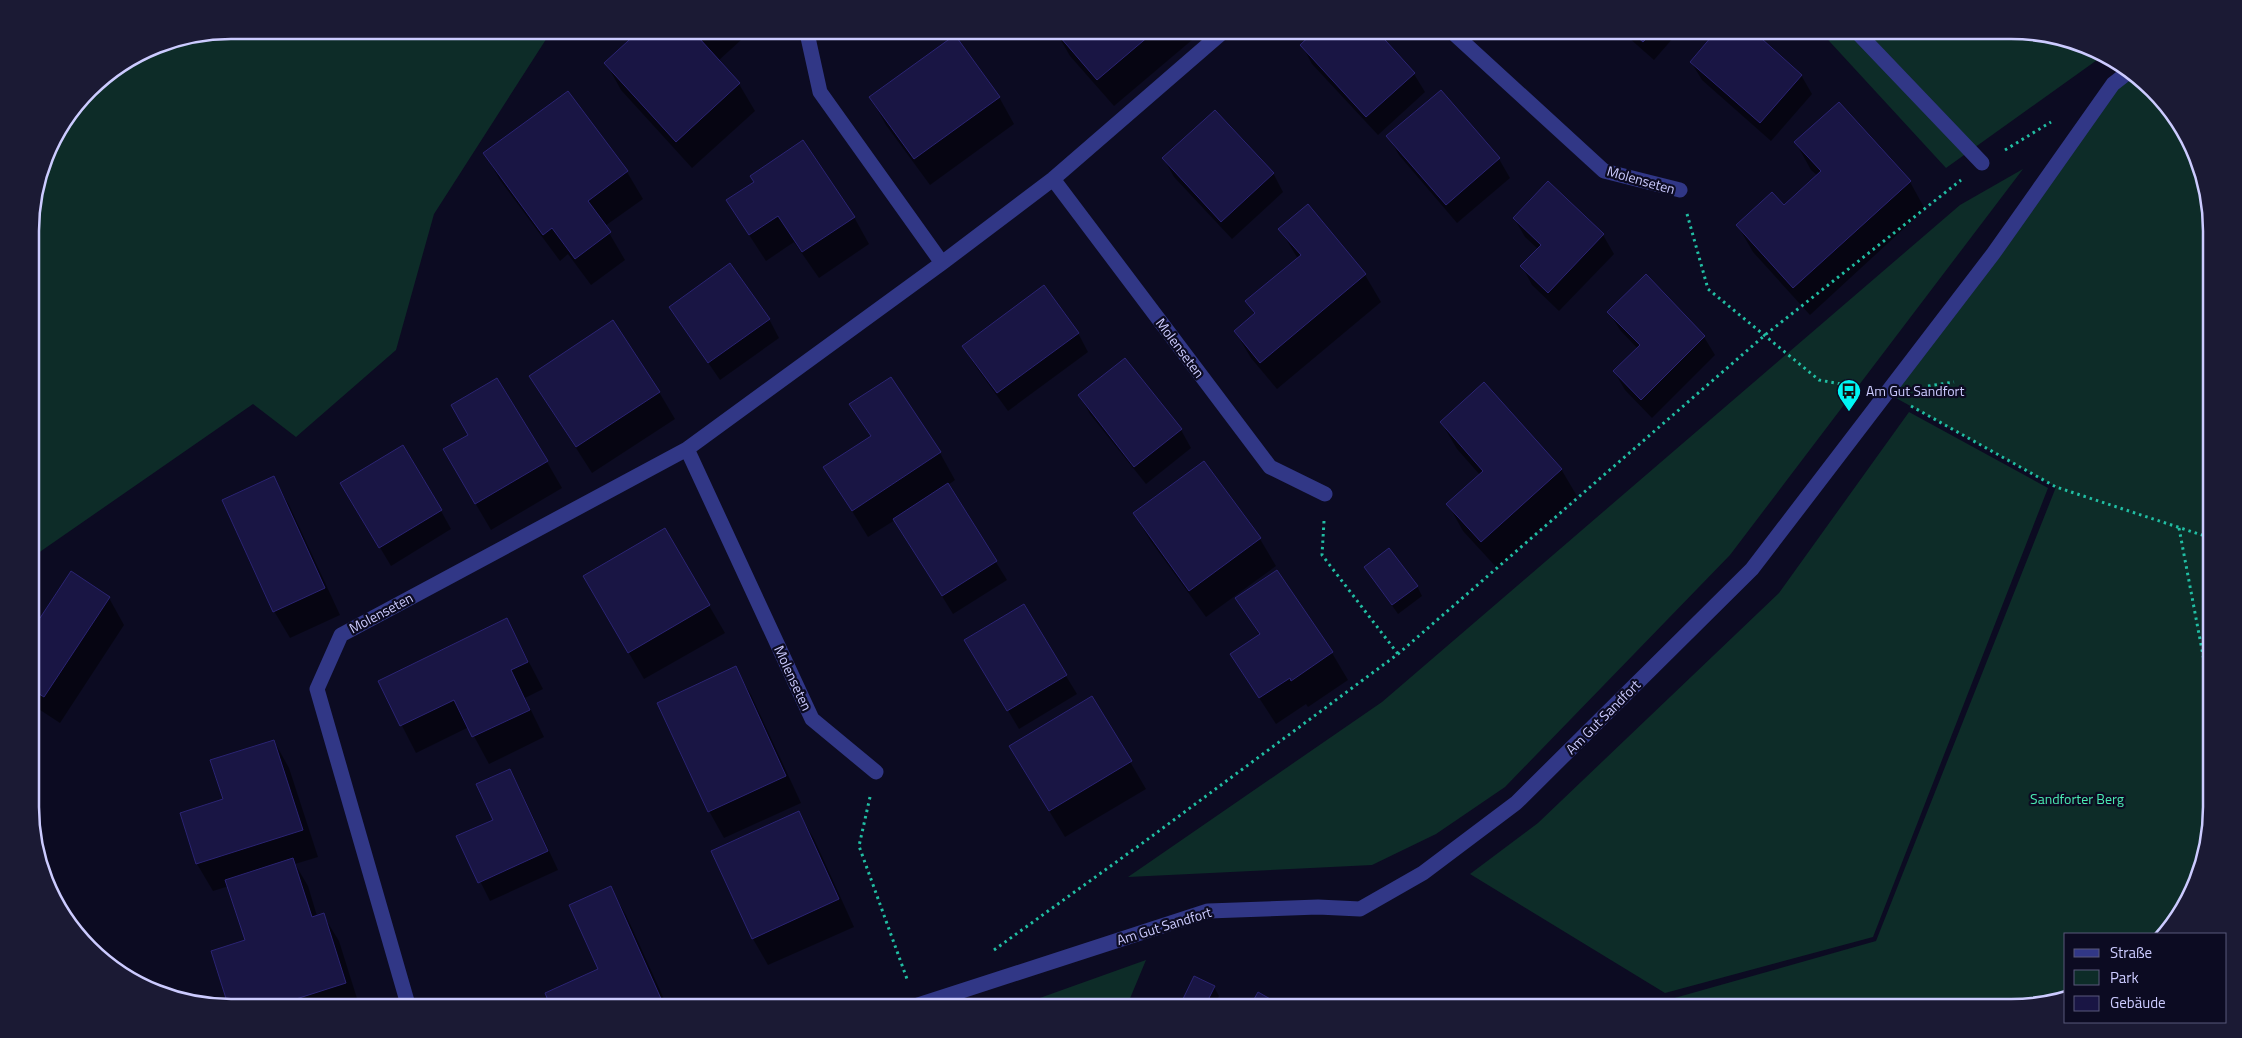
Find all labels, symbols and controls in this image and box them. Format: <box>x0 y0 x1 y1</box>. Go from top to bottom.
street label: Molenseten <box>1605 160 1678 199</box>
street label: Molenseten <box>1151 313 1210 382</box>
bus stop icon: Am Gut Sandfort <box>1836 378 1862 412</box>
place label: Am Gut Sandfort <box>1866 380 1964 401</box>
street label: Molenseten <box>345 587 417 638</box>
street label: Molenseten <box>769 642 818 714</box>
street label: Am Gut Sandfort <box>1560 674 1645 759</box>
park label: Sandforter Berg <box>2030 788 2124 809</box>
street label: Am Gut Sandfort <box>1114 901 1214 950</box>
legend <box>2064 933 2227 1023</box>
text: Straße <box>2110 941 2152 964</box>
text: Park <box>2110 966 2139 989</box>
text: Gebäude <box>2110 991 2166 1014</box>

